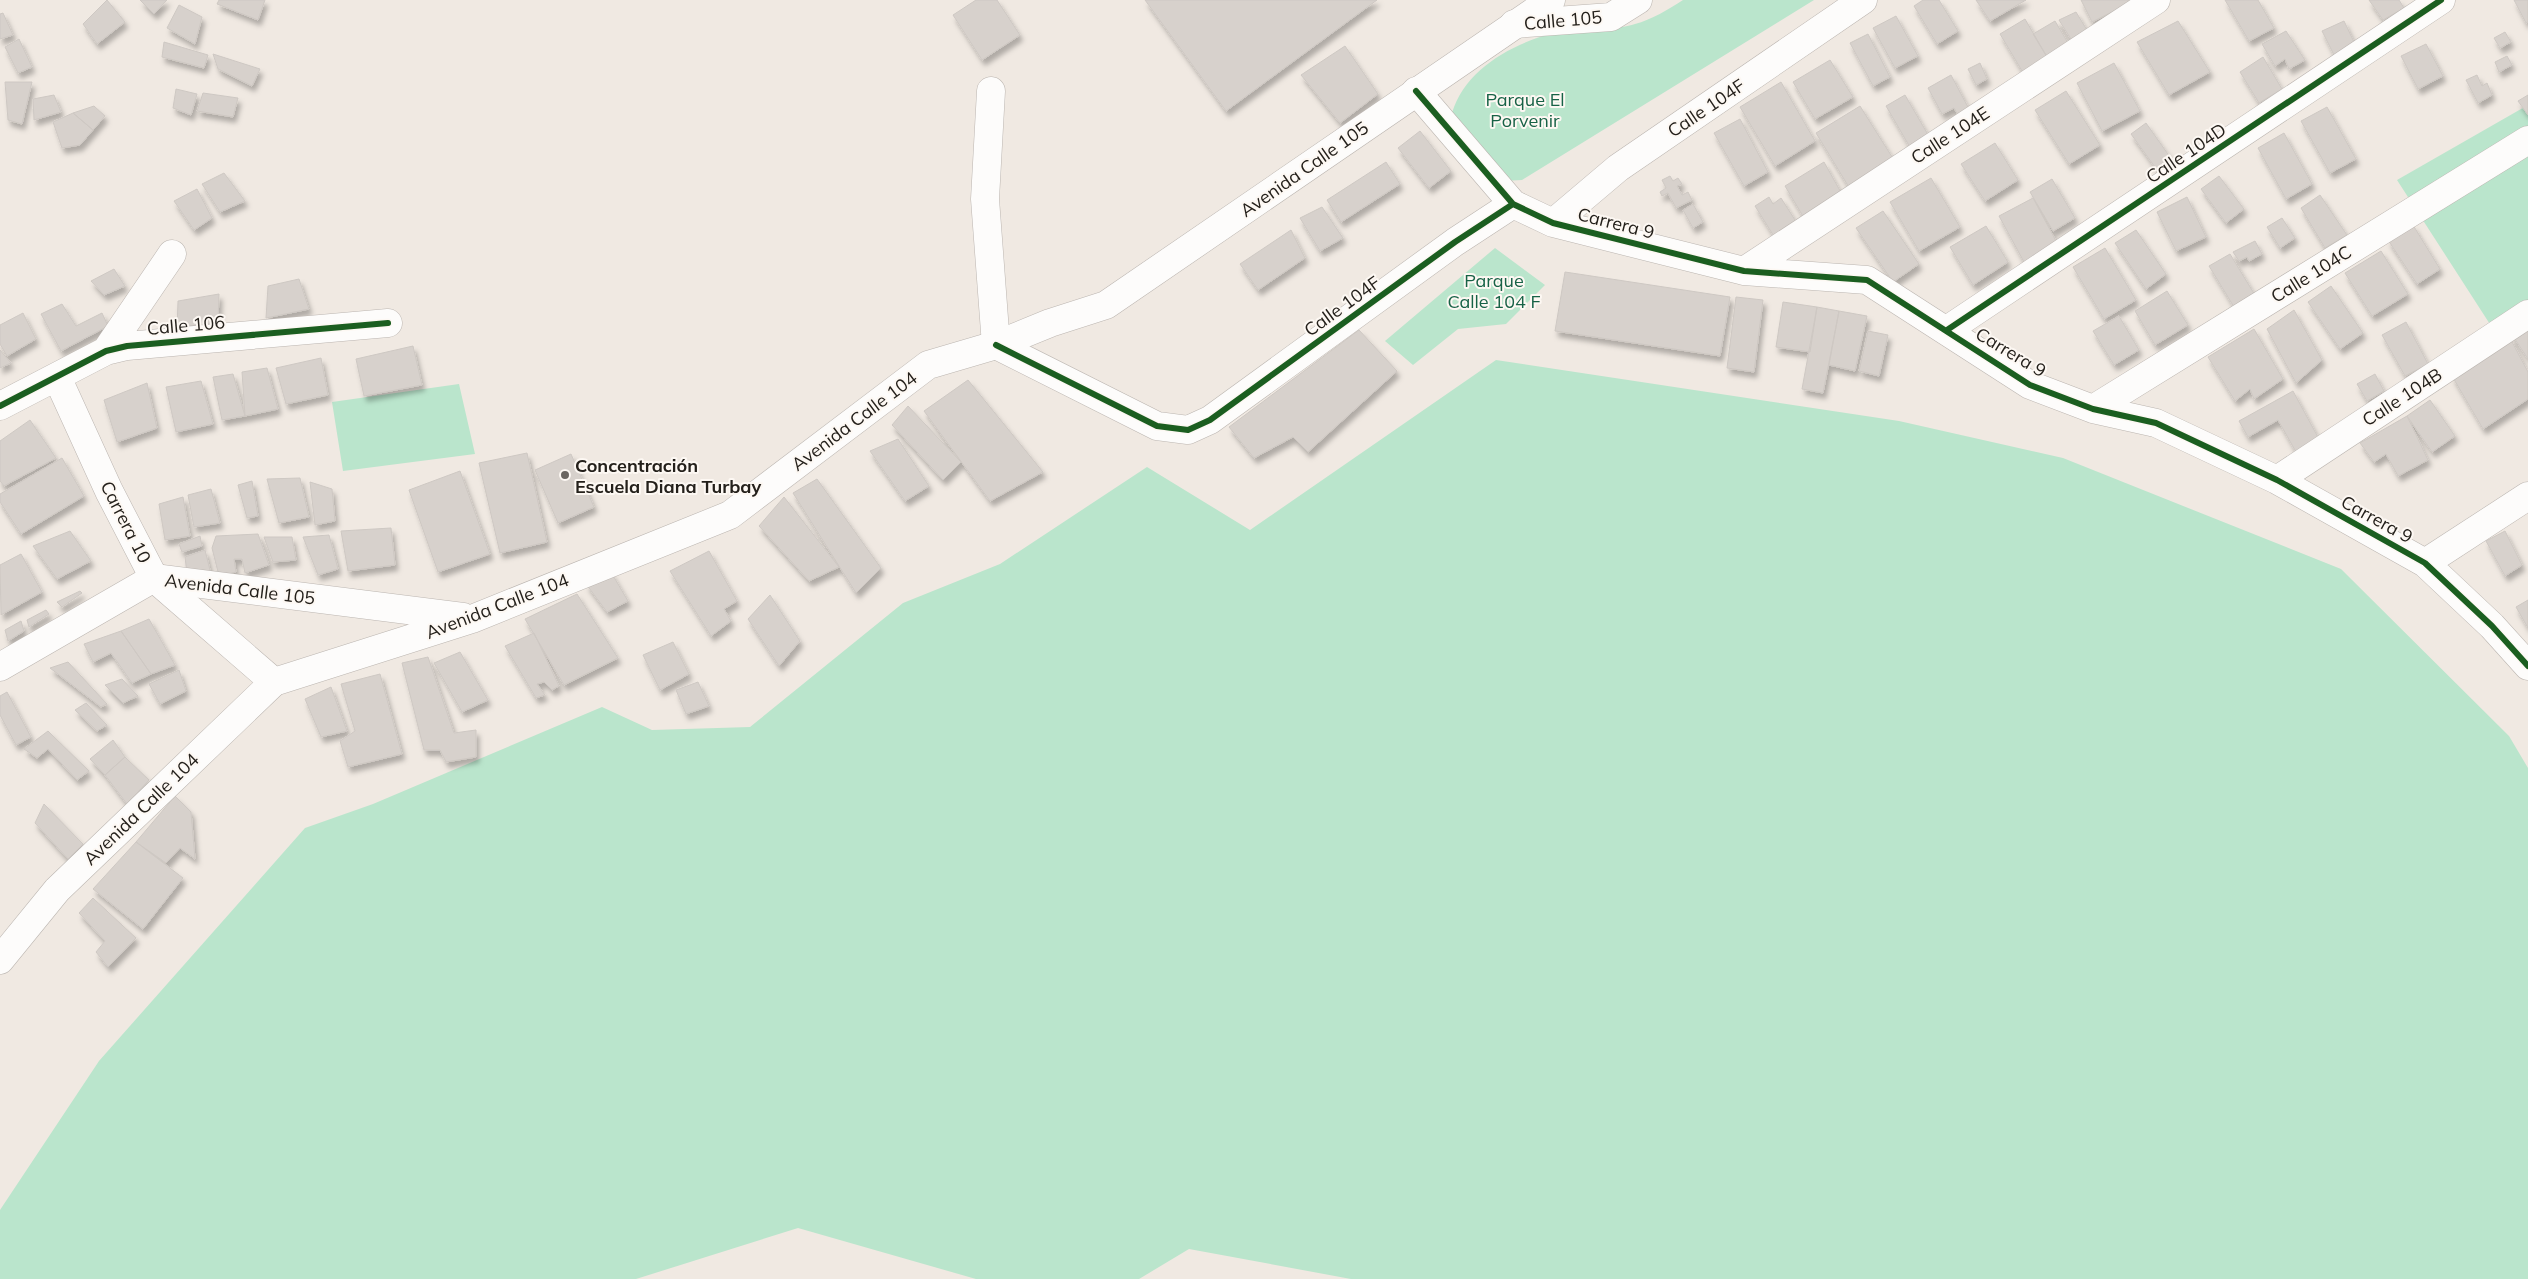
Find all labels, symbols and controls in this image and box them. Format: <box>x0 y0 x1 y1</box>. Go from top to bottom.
street label: Calle 105 <box>1523 5 1603 35</box>
street label: Calle 104F <box>1663 74 1749 142</box>
park label: Parque El Porvenir <box>1485 88 1565 132</box>
street label: Calle 104E <box>1906 101 1994 169</box>
street label: Avenida Calle 105 <box>1235 116 1373 222</box>
street label: Calle 104D <box>2142 118 2230 188</box>
street label: Carrera 9 <box>1575 202 1657 244</box>
street label: Calle 104C <box>2266 240 2356 308</box>
park label: Parque Calle 104 F <box>1447 269 1541 313</box>
street label: Calle 104F <box>1299 271 1385 341</box>
street label: Calle 106 <box>146 310 226 340</box>
street label: Carrera 9 <box>1972 322 2050 382</box>
street label: Calle 104B <box>2358 363 2446 431</box>
street label: Avenida Calle 104 <box>787 366 922 476</box>
place label: Concentración Escuela Diana Turbay <box>575 454 761 498</box>
marker: Concentración Escuela Diana Turbay <box>559 469 571 481</box>
street label: Carrera 10 <box>96 477 156 567</box>
street label: Carrera 9 <box>2337 490 2417 548</box>
street label: Avenida Calle 105 <box>163 568 317 610</box>
street label: Avenida Calle 104 <box>422 568 572 644</box>
street label: Avenida Calle 104 <box>79 748 204 870</box>

